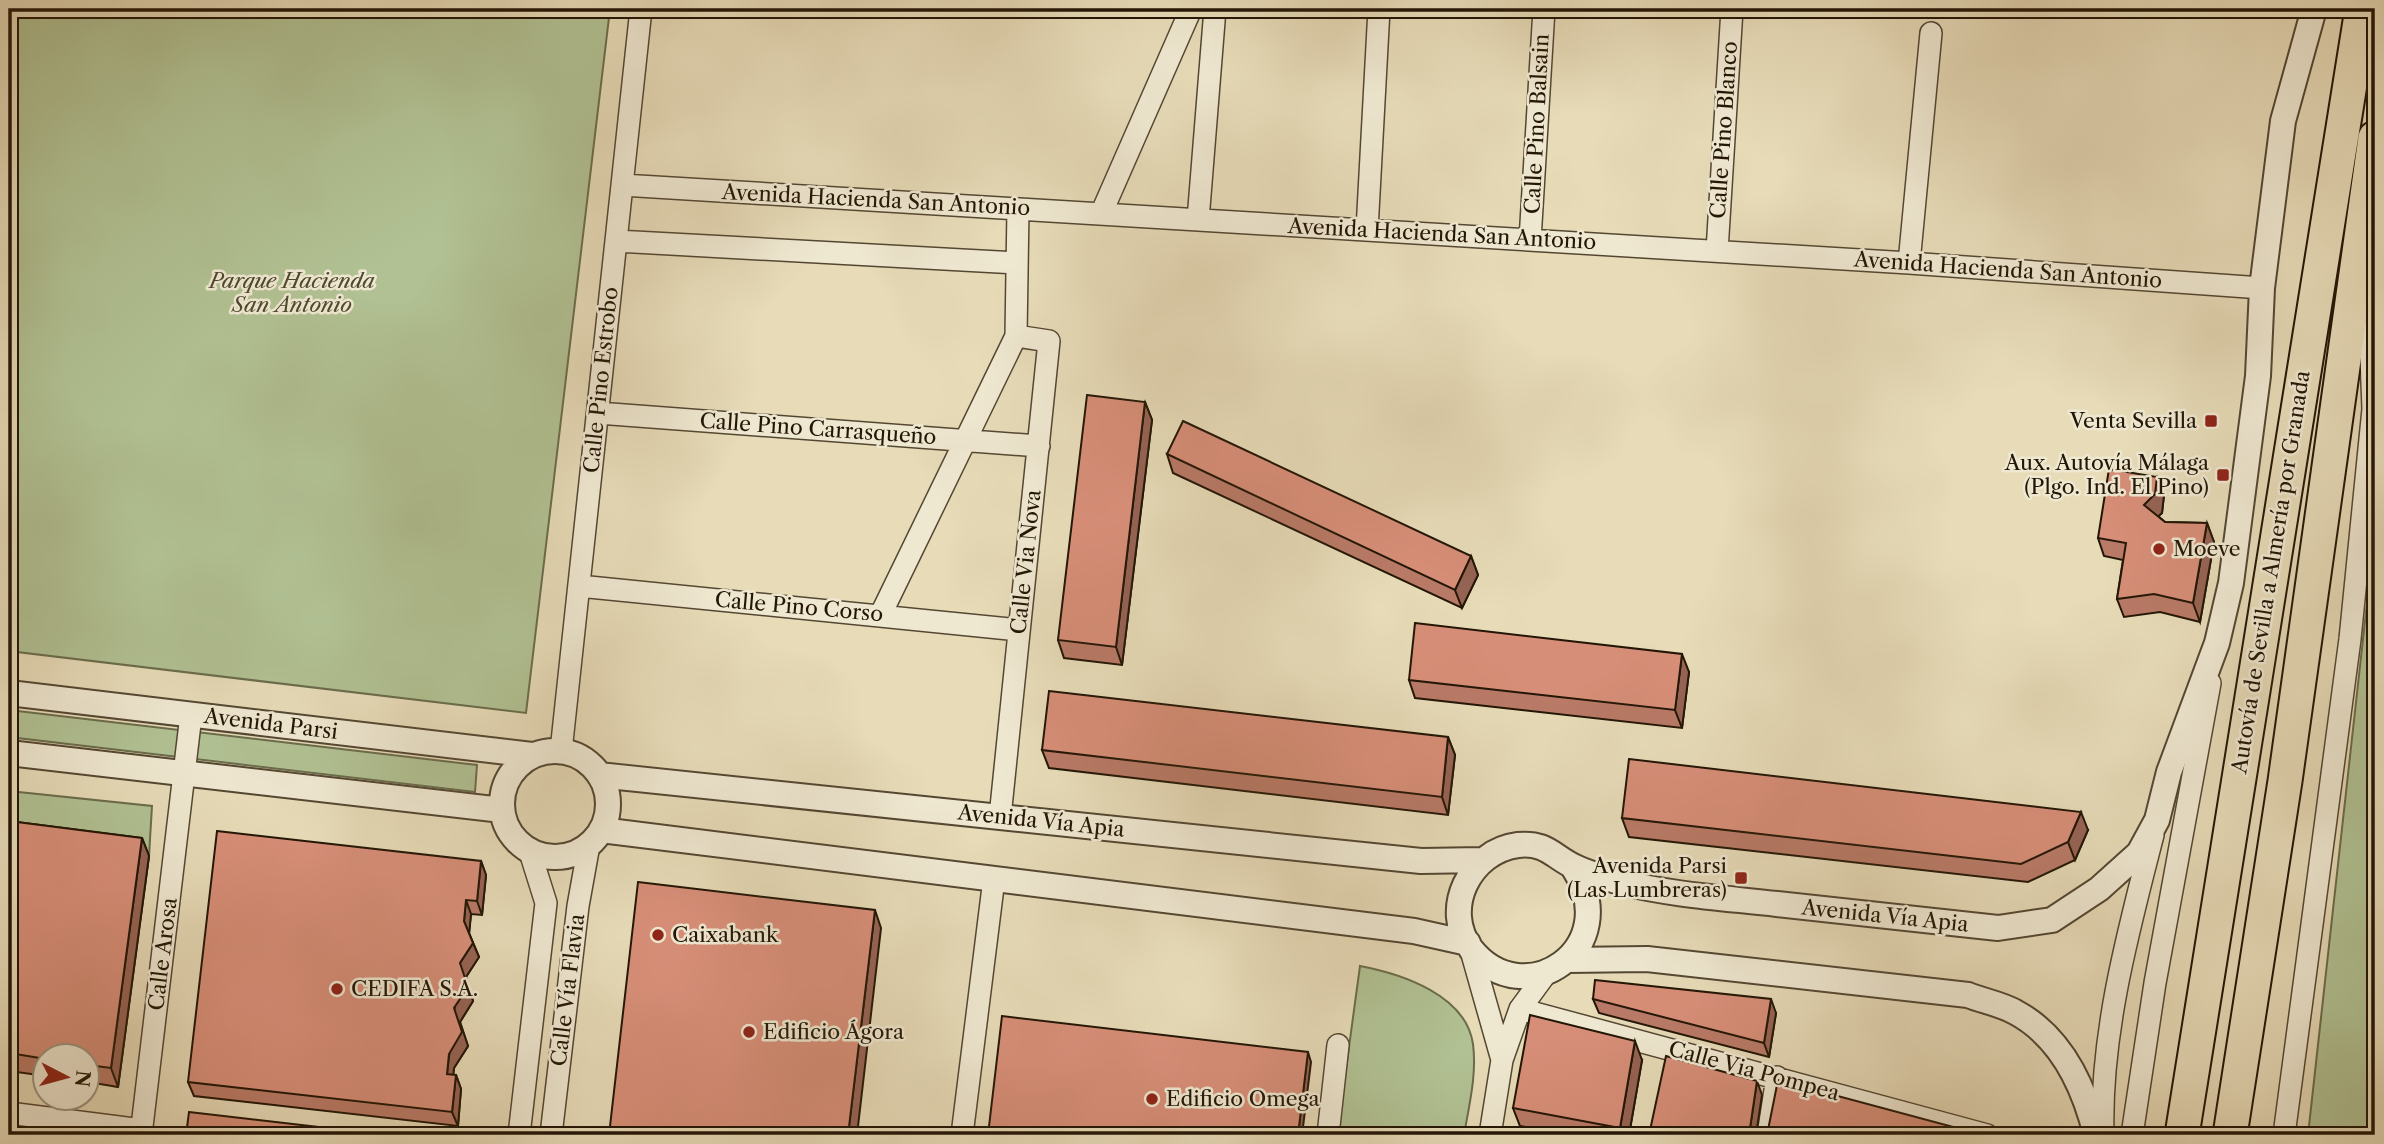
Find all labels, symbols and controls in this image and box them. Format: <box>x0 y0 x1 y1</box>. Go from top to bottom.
street label: Calle Pino Balsain <box>1519 33 1554 215</box>
street label: Calle Pino Blanco <box>1705 40 1742 220</box>
street label: Avenida Hacienda San Antonio <box>720 179 1031 220</box>
street label: Avenida Hacienda San Antonio <box>1286 213 1597 254</box>
street label: Avenida Hacienda San Antonio <box>1852 246 2163 293</box>
park label: Parque Hacienda San Antonio <box>207 268 375 317</box>
street label: Calle Pino Estrobo <box>578 286 623 474</box>
street label: Autovía de Sevilla a Almería por Granada <box>2226 368 2315 776</box>
street label: Calle Pino Carrasqueño <box>699 408 937 449</box>
place label: Venta Sevilla <box>2069 408 2198 433</box>
marker: Venta Sevilla <box>2203 413 2219 429</box>
place label: Aux. Autovía Málaga (Plgo. Ind. El Pino) <box>2004 450 2210 499</box>
marker: Aux. Autovía Málaga (Plgo. Ind. El Pino) <box>2215 467 2231 483</box>
street label: Calle Via Nova <box>1005 488 1046 635</box>
place label: Moeve <box>2173 536 2240 561</box>
marker: Moeve <box>2151 541 2167 557</box>
street label: Calle Pino Corso <box>714 587 884 626</box>
street label: Avenida Parsi <box>202 703 339 744</box>
street label: Avenida Vía Apia <box>955 799 1127 842</box>
place label: Avenida Parsi (Las Lumbreras) <box>1567 853 1727 902</box>
marker: Avenida Parsi (Las Lumbreras) <box>1733 870 1749 886</box>
street label: Avenida Vía Apia <box>1799 894 1971 937</box>
street label: Calle Arosa <box>143 895 182 1012</box>
street label: Calle Vía Flavia <box>546 911 589 1068</box>
place label: Caixabank <box>672 922 779 947</box>
marker: Caixabank <box>650 927 666 943</box>
place label: CEDIFA S.A. <box>351 976 478 1001</box>
marker: CEDIFA S.A. <box>329 981 345 997</box>
place label: Edificio Ágora <box>763 1019 905 1044</box>
marker: Edificio Ágora <box>741 1024 757 1040</box>
street label: Calle Via Pompea <box>1666 1036 1843 1106</box>
north arrow <box>32 1042 102 1112</box>
text: N <box>70 1069 95 1088</box>
place label: Edificio Omega <box>1166 1086 1321 1111</box>
marker: Edificio Omega <box>1144 1091 1160 1107</box>

